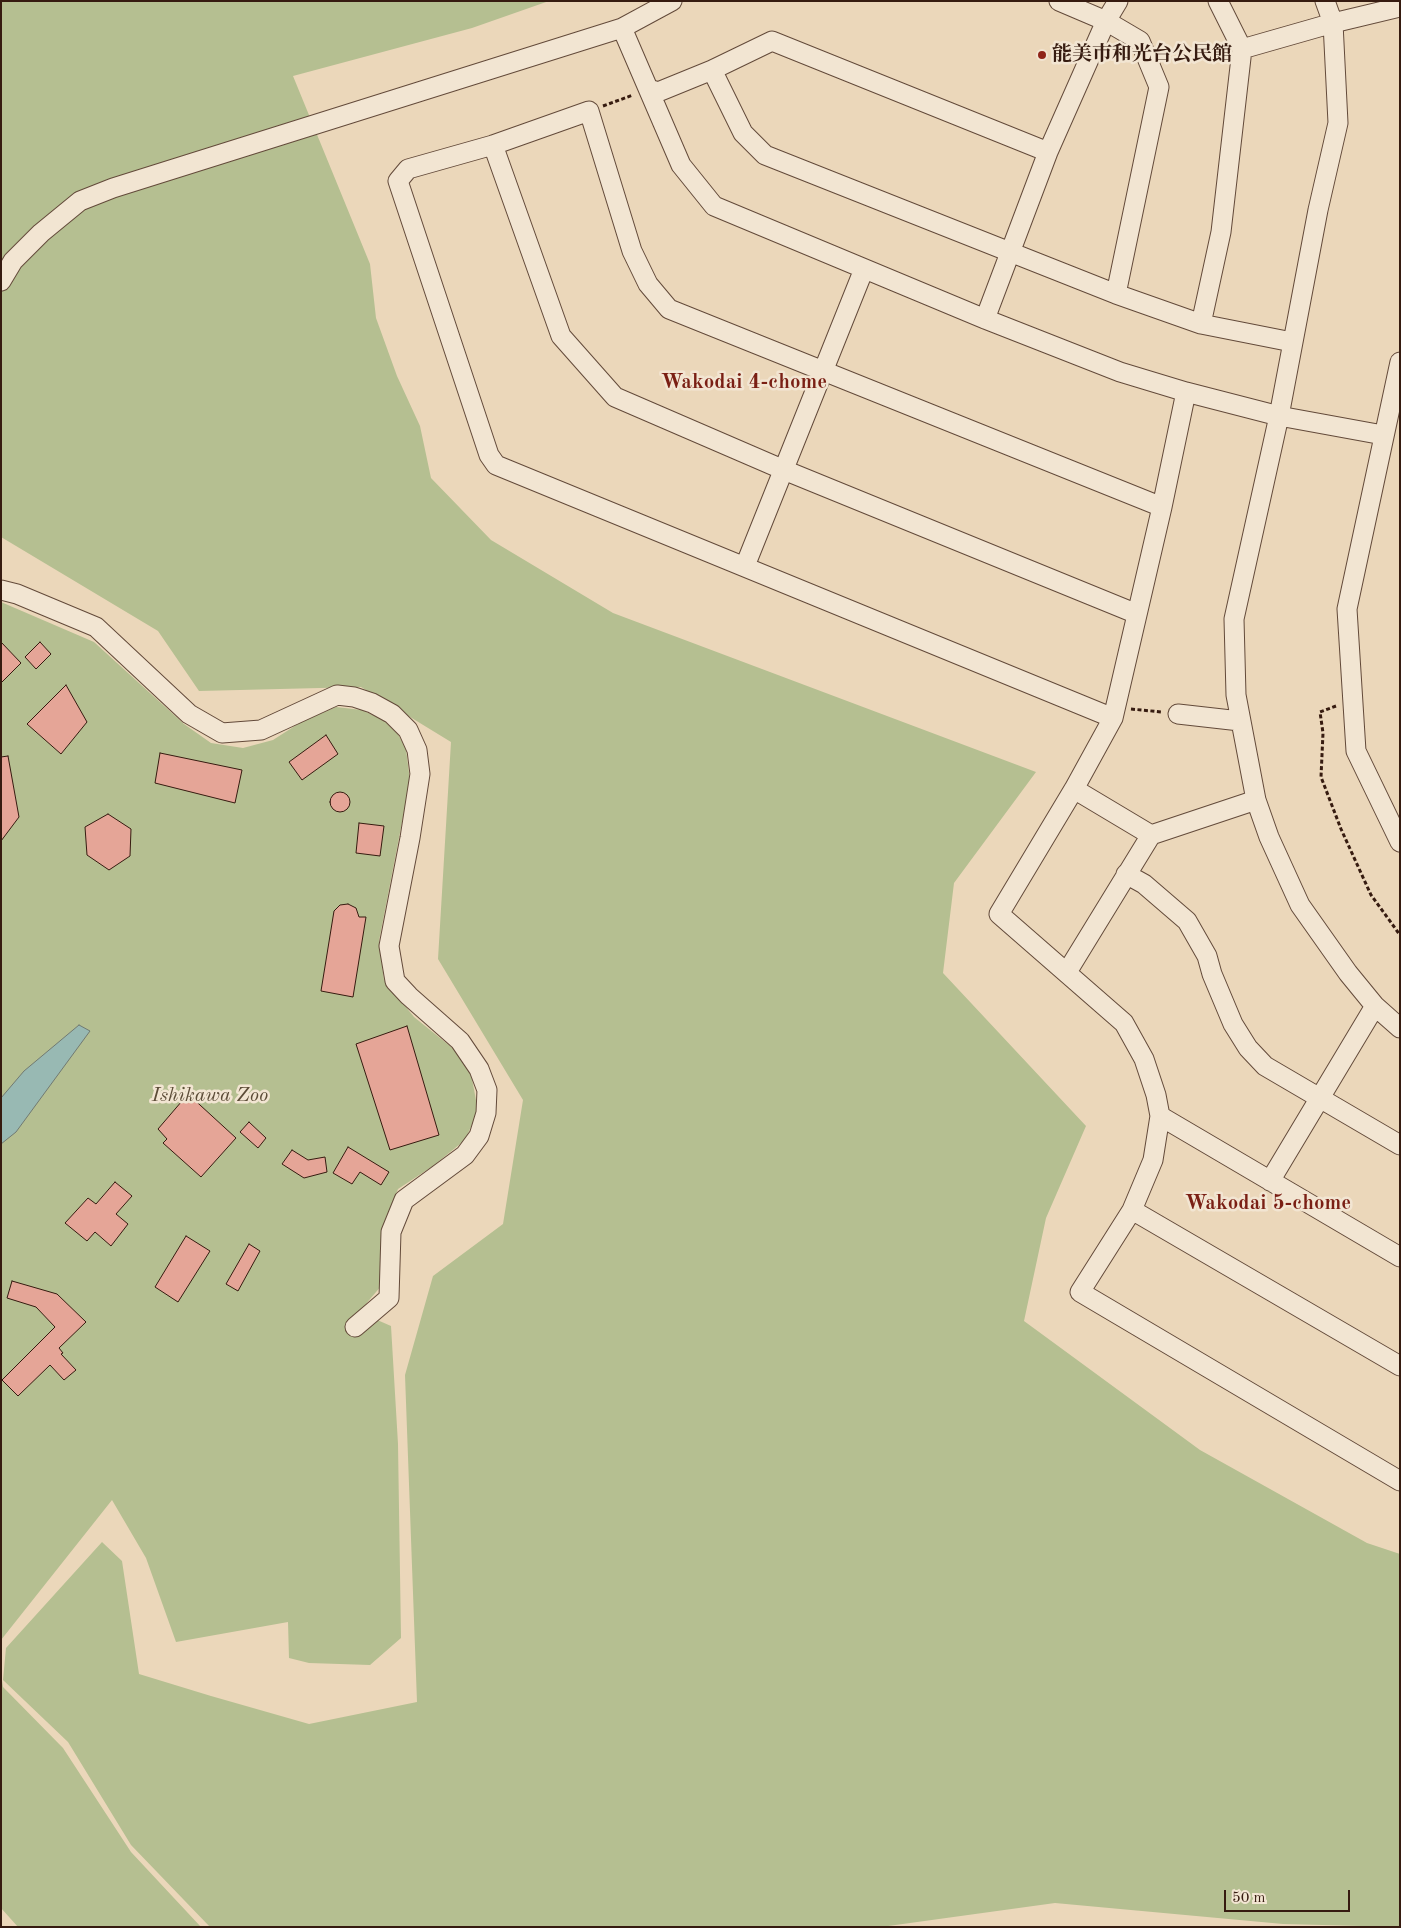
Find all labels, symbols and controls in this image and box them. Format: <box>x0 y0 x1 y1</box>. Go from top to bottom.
place label: 能美市和光台公民館 <box>1052 43 1232 67</box>
marker: 能美市和光台公民館 <box>1036 49 1048 61</box>
district label: Wakodai 4-chome <box>661 369 827 395</box>
park label: Ishikawa Zoo <box>152 1084 268 1108</box>
district label: Wakodai 5-chome <box>1185 1190 1351 1216</box>
scale bar <box>1226 1880 1352 1912</box>
text: 50 m <box>1232 1891 1266 1906</box>

